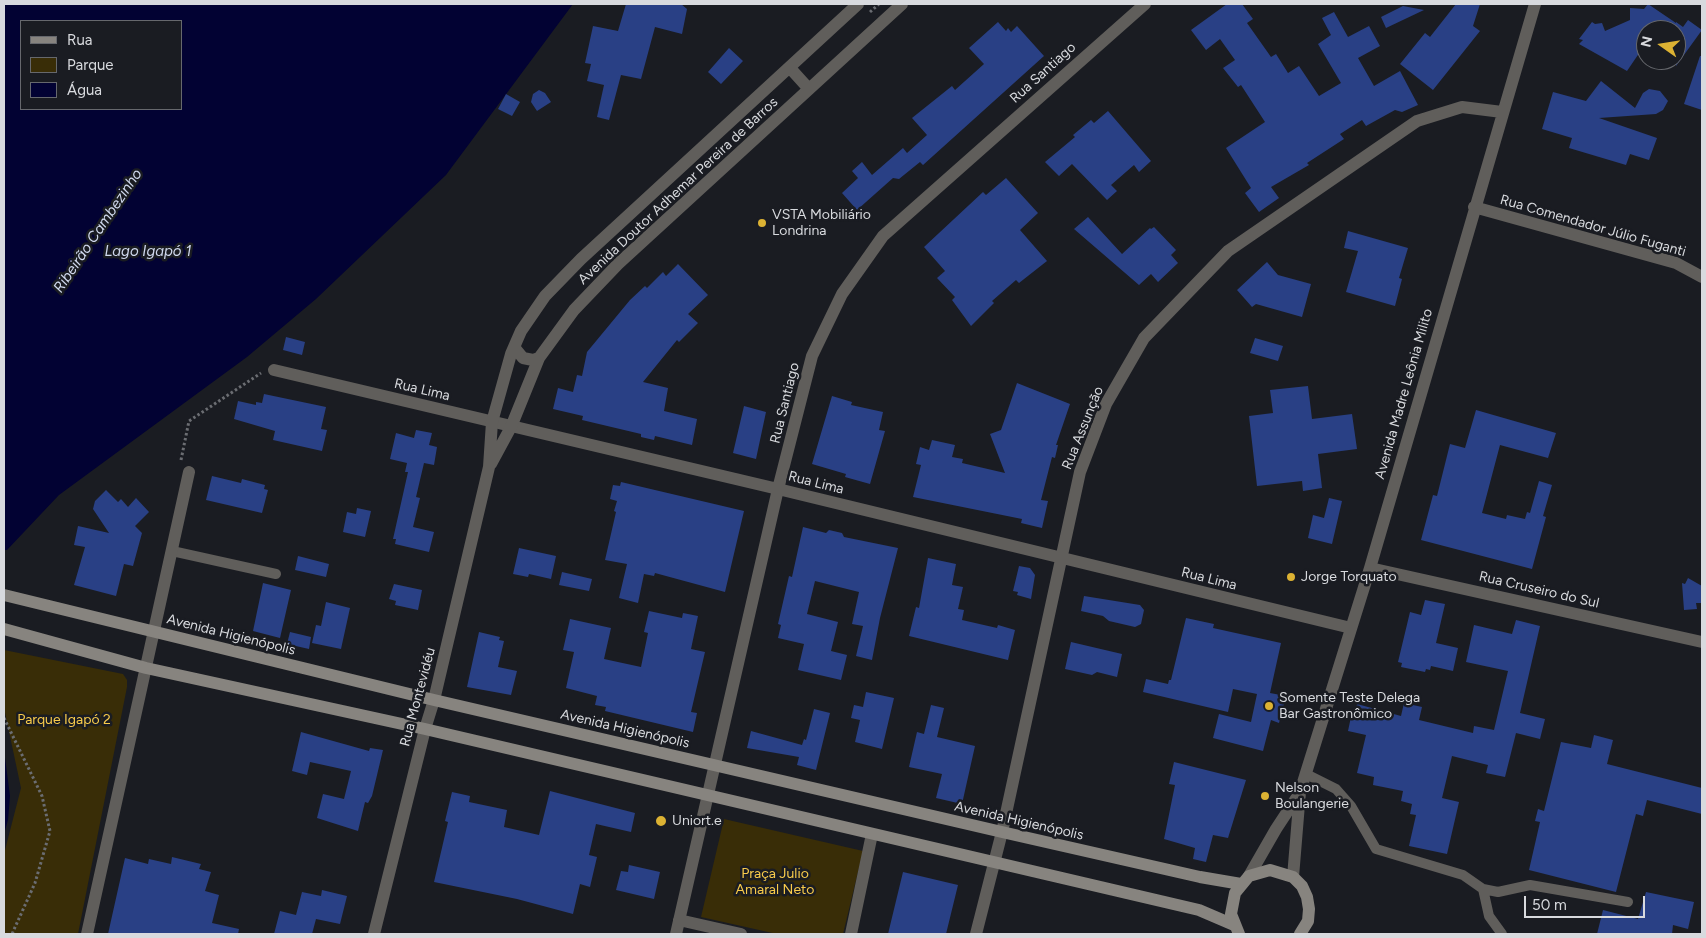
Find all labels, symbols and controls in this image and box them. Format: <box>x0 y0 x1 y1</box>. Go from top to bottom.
legend <box>20 20 182 110</box>
north arrow <box>1636 20 1686 70</box>
text: Rua <box>67 31 92 49</box>
text: N <box>1637 35 1656 49</box>
street label: Rua Santiago <box>1007 39 1079 107</box>
text: Parque <box>67 56 114 74</box>
text: Água <box>67 81 102 99</box>
street label: Avenida Doutor Adhemar Pereira de Barros <box>575 94 781 288</box>
water label: Ribeirão Cambezinho <box>50 166 146 296</box>
street label: Rua Comendador Júlio Fuganti <box>1498 191 1688 261</box>
place label: VSTA Mobiliário Londrina <box>772 207 871 240</box>
marker: VSTA Mobiliário Londrina <box>756 217 768 229</box>
water label: Lago Igapó 1 <box>105 243 191 261</box>
street label: Avenida Madre Leônia Milito <box>1372 307 1436 481</box>
street label: Rua Santiago <box>767 361 803 445</box>
street label: Rua Lima <box>392 375 452 405</box>
street label: Rua Assunção <box>1059 384 1107 472</box>
street label: Rua Lima <box>786 468 846 498</box>
street label: Rua Lima <box>1179 564 1239 594</box>
street label: Rua Cruseiro do Sul <box>1477 568 1601 612</box>
place label: Jorge Torquato <box>1301 569 1397 585</box>
marker: Jorge Torquato <box>1285 571 1297 583</box>
street label: Avenida Higienópolis <box>165 611 297 659</box>
street label: Rua Montevidéu <box>397 646 439 748</box>
place label: Somente Teste Delega Bar Gastronômico <box>1279 690 1420 722</box>
marker: Somente Teste Delega Bar Gastronômico <box>1263 700 1275 712</box>
street label: Avenida Higienópolis <box>559 706 691 752</box>
park label: Parque Igapó 2 <box>17 712 111 728</box>
place label: Nelson Boulangerie <box>1275 780 1349 812</box>
marker: Nelson Boulangerie <box>1259 790 1271 802</box>
street label: Avenida Higienópolis <box>953 798 1085 844</box>
place label: Uniort.e <box>672 813 722 829</box>
marker: Uniort.e <box>654 814 668 828</box>
park label: Praça Julio Amaral Neto <box>736 866 814 899</box>
scale bar <box>1526 886 1647 918</box>
text: 50 m <box>1532 896 1567 914</box>

